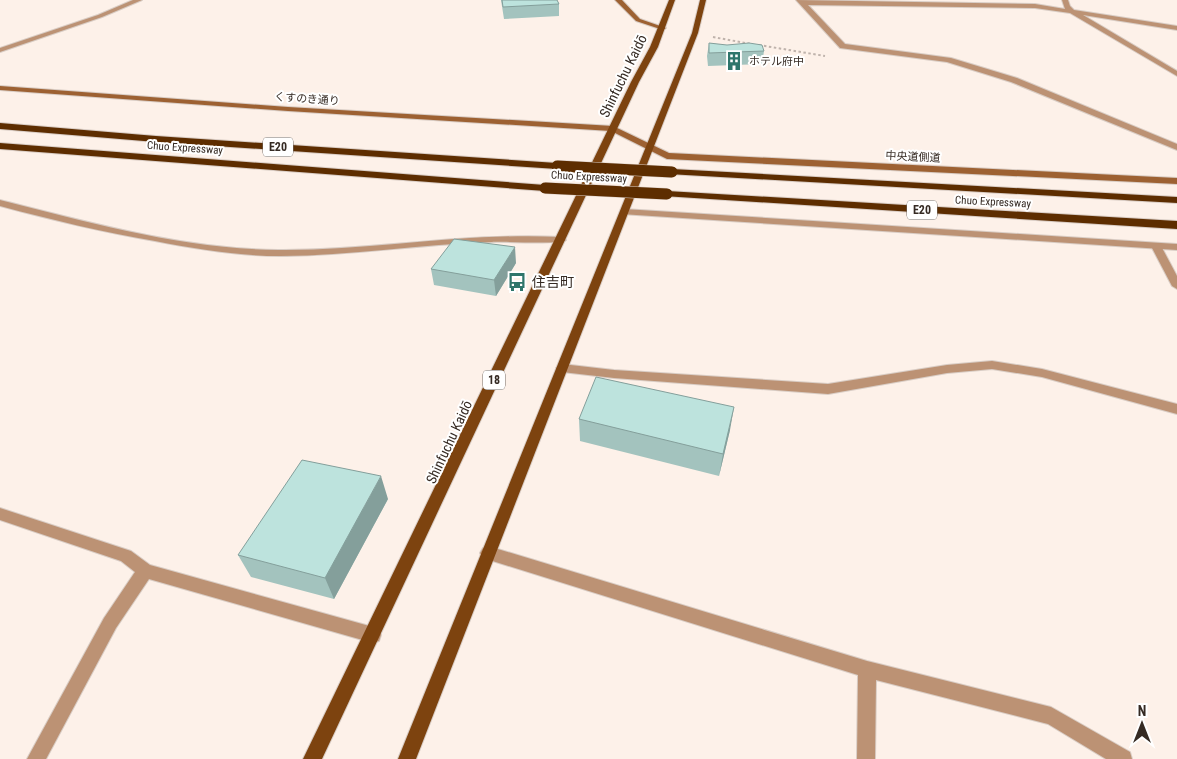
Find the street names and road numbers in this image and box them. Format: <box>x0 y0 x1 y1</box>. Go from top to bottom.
street label: Shinfuchu Kaidō <box>596 32 650 120</box>
street label: くすのき通り <box>274 90 340 108</box>
road number: E20 <box>263 138 293 156</box>
street label: Chuo Expressway <box>147 139 224 157</box>
street label: 中央道側道 <box>885 149 941 165</box>
street label: Chuo Expressway <box>551 169 628 186</box>
street label: Chuo Expressway <box>955 194 1032 211</box>
road number: E20 <box>907 200 937 220</box>
road number: 18 <box>483 370 505 390</box>
street label: Shinfuchu Kaidō <box>423 398 475 486</box>

